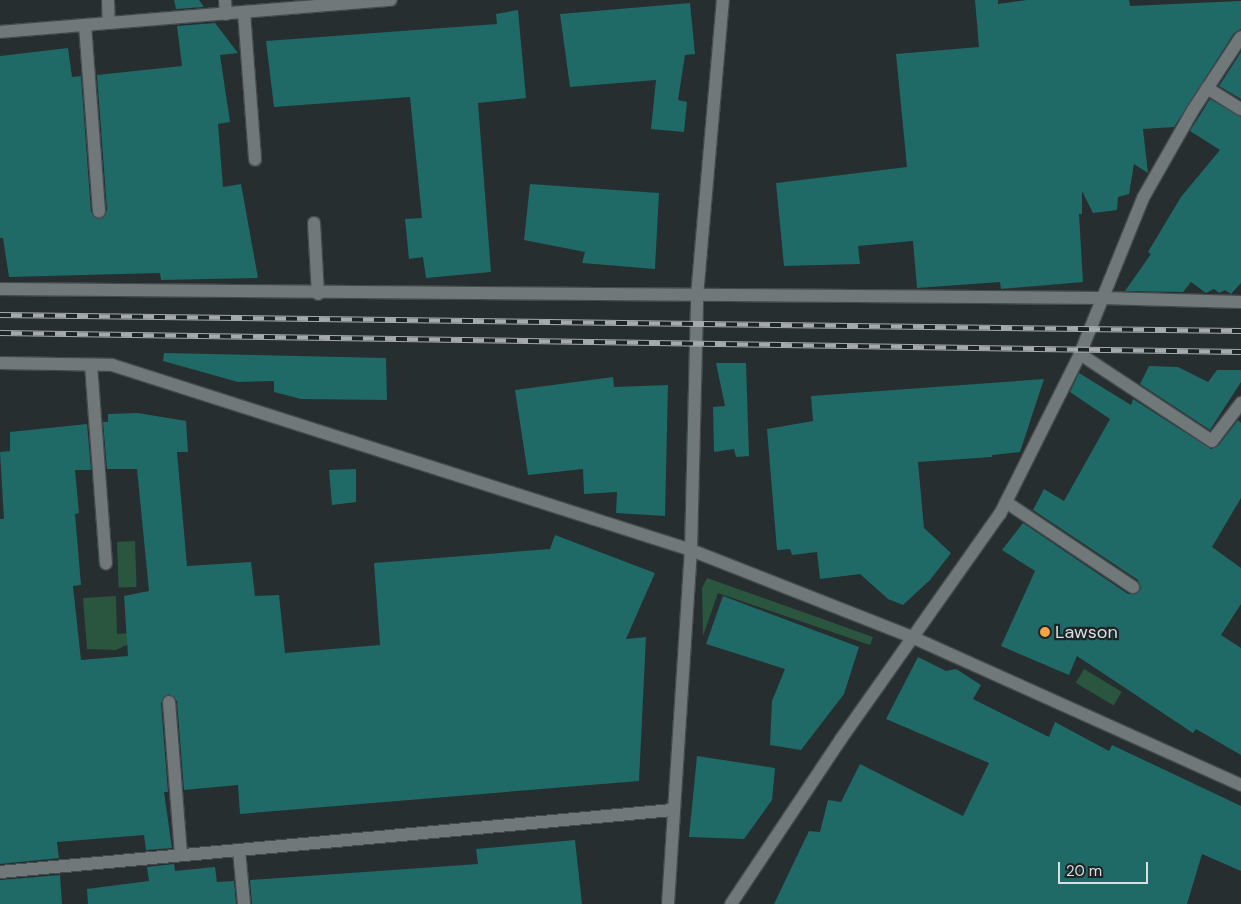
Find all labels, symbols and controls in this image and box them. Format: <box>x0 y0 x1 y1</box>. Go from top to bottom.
place label: Lawson <box>1055 621 1118 643</box>
marker: Lawson <box>1039 626 1051 638</box>
scale bar <box>1061 852 1151 884</box>
text: 20 m <box>1066 861 1102 881</box>

